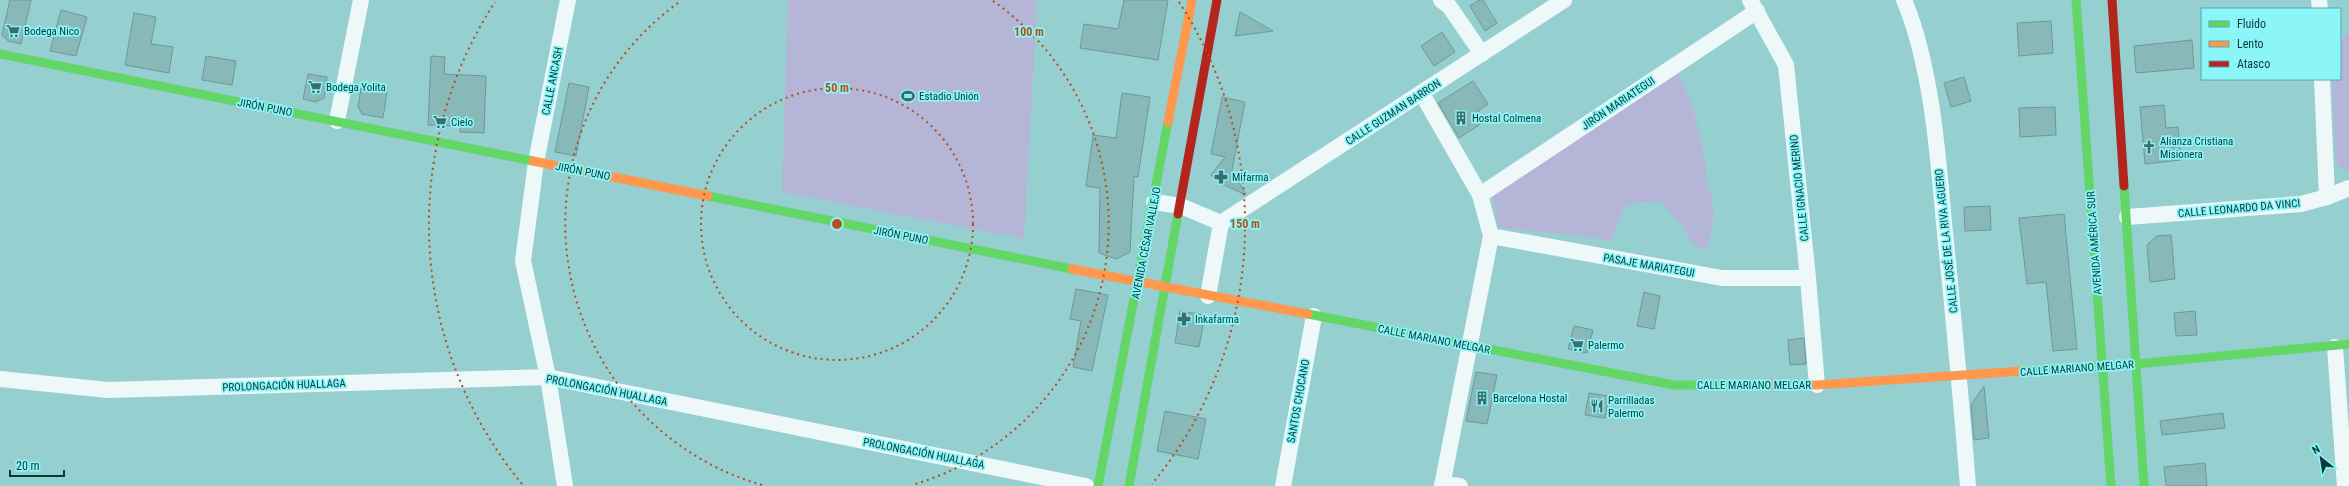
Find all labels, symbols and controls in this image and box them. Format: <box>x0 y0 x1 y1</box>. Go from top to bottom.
legend <box>2201 8 2341 80</box>
text: Fluido <box>2237 17 2266 31</box>
supermarket icon: Bodega Nico <box>5 23 21 39</box>
place label: Bodega Nico <box>24 25 80 38</box>
text: 100 m <box>1014 25 1044 39</box>
text: Lento <box>2237 37 2264 51</box>
street label: CALLE ANCASH <box>539 46 565 116</box>
text: Atasco <box>2237 57 2270 71</box>
street label: JIRÓN MARIATEGUI <box>1579 74 1657 133</box>
street label: CALLE GUZMAN BARRON <box>1343 77 1443 148</box>
supermarket icon: Bodega Yolita <box>307 79 323 95</box>
place label: Bodega Yolita <box>326 81 386 94</box>
text: 50 m <box>825 81 849 95</box>
sports icon: Estadio Unión <box>900 88 916 104</box>
place label: Estadio Unión <box>919 90 979 103</box>
street label: JIRÓN PUNO <box>236 96 293 119</box>
building icon: Hostal Colmena <box>1453 110 1469 126</box>
place label: Hostal Colmena <box>1472 112 1541 125</box>
supermarket icon: Cielo <box>432 114 448 130</box>
place label: Cielo <box>451 116 473 129</box>
street label: CALLE IGNACIO MERINO <box>1787 134 1812 242</box>
place label: Alianza Cristiana Misionera <box>2160 135 2233 161</box>
church icon: Alianza Cristiana Misionera <box>2141 139 2157 155</box>
street label: JIRÓN PUNO <box>554 160 611 183</box>
street label: CALLE JOSÉ DE LA RIVA AGUERO <box>1932 168 1961 314</box>
pharmacy icon: Mifarma <box>1213 169 1229 185</box>
place label: Mifarma <box>1232 171 1269 184</box>
street label: AVENIDA CÉSAR VALLEJO <box>1129 186 1164 300</box>
street label: AVENIDA AMÉRICA SUR <box>2084 191 2105 295</box>
street label: CALLE LEONARDO DA VINCI <box>2177 197 2301 220</box>
centre of rings <box>830 217 844 231</box>
text: 150 m <box>1230 217 1260 231</box>
street label: JIRÓN PUNO <box>872 224 929 247</box>
street label: PASAJE MARIATEGUI <box>1602 251 1696 280</box>
pharmacy icon: Inkafarma <box>1176 311 1192 327</box>
place label: Inkafarma <box>1195 313 1239 326</box>
street label: CALLE MARIANO MELGAR <box>1377 322 1491 357</box>
supermarket icon: Palermo <box>1569 337 1585 353</box>
place label: Palermo <box>1588 339 1625 352</box>
street label: SANTOS CHOCANO <box>1285 358 1312 444</box>
street label: CALLE MARIANO MELGAR <box>2020 358 2135 379</box>
street label: PROLONGACIÓN HUALLAGA <box>545 372 669 409</box>
street label: PROLONGACIÓN HUALLAGA <box>222 377 347 394</box>
street label: CALLE MARIANO MELGAR <box>1697 379 1811 392</box>
building icon: Barcelona Hostal <box>1474 390 1490 406</box>
place label: Barcelona Hostal <box>1493 392 1567 405</box>
place label: Parrilladas Palermo <box>1608 394 1655 420</box>
restaurant icon: Parrilladas Palermo <box>1589 398 1605 414</box>
street label: PROLONGACIÓN HUALLAGA <box>862 435 986 472</box>
north arrow <box>2301 438 2341 478</box>
text: N <box>2310 442 2323 457</box>
scale bar <box>10 452 64 478</box>
text: 20 m <box>16 459 40 473</box>

